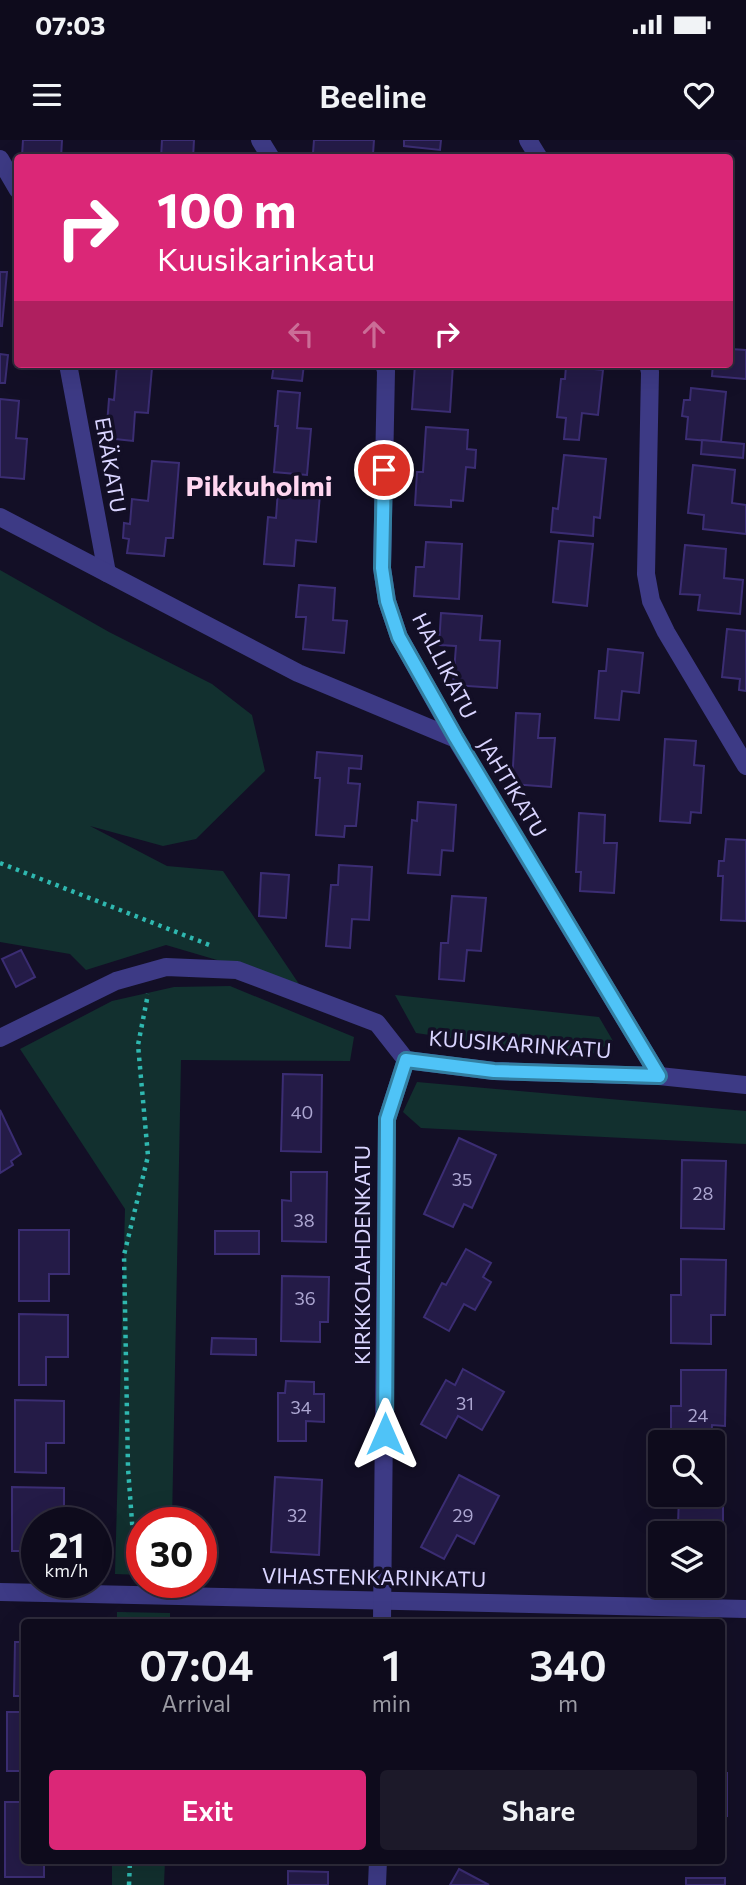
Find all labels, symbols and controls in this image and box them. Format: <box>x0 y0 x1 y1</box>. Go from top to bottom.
text: 07:03 <box>35 9 105 40</box>
text: Beeline <box>319 75 427 115</box>
icon: menu <box>28 76 66 114</box>
icon: heart <box>680 76 718 114</box>
text: 100 m <box>157 178 296 238</box>
icon: right <box>42 182 133 273</box>
text: Kuusikarinkatu <box>157 238 375 278</box>
icon: left <box>282 315 320 353</box>
icon: ahead <box>355 315 393 353</box>
icon: right <box>428 315 466 353</box>
street label: ERÄKATU <box>91 415 132 514</box>
pin <box>354 440 414 500</box>
icon: arrive <box>365 451 403 489</box>
district label: Pikkuholmi <box>186 468 332 502</box>
street label: HALLIKATU <box>408 608 483 723</box>
street label: JAHTIKATU <box>474 733 553 841</box>
street label: KUUSIKARINKATU <box>428 1025 612 1062</box>
house number: 40 <box>291 1101 313 1123</box>
street label: KIRKKOLAHDENKATU <box>349 1145 374 1365</box>
house number: 35 <box>452 1168 472 1190</box>
house number: 28 <box>693 1182 714 1204</box>
house number: 38 <box>293 1209 315 1231</box>
house number: 36 <box>294 1287 316 1309</box>
house number: 31 <box>456 1392 474 1414</box>
house number: 34 <box>290 1396 312 1418</box>
position arrow <box>348 1397 422 1471</box>
house number: 24 <box>688 1404 708 1426</box>
map controls <box>648 1430 725 1598</box>
button: search <box>648 1430 725 1507</box>
house number: 32 <box>287 1504 307 1526</box>
house number: 29 <box>453 1504 473 1526</box>
speed limit sign: 30 <box>126 1507 217 1598</box>
button: layers <box>648 1521 725 1598</box>
text: 21 <box>49 1522 84 1565</box>
text: km/h <box>45 1559 88 1581</box>
street label: VIHASTENKARINKATU <box>262 1562 486 1591</box>
text: 07:04 <box>139 1638 253 1690</box>
text: 1 <box>382 1638 401 1690</box>
text: 340 <box>529 1638 607 1690</box>
text: Arrival <box>162 1689 231 1717</box>
text: min <box>372 1689 411 1717</box>
text: m <box>558 1689 578 1717</box>
button: Exit <box>49 1770 366 1850</box>
button: Share <box>380 1770 697 1850</box>

